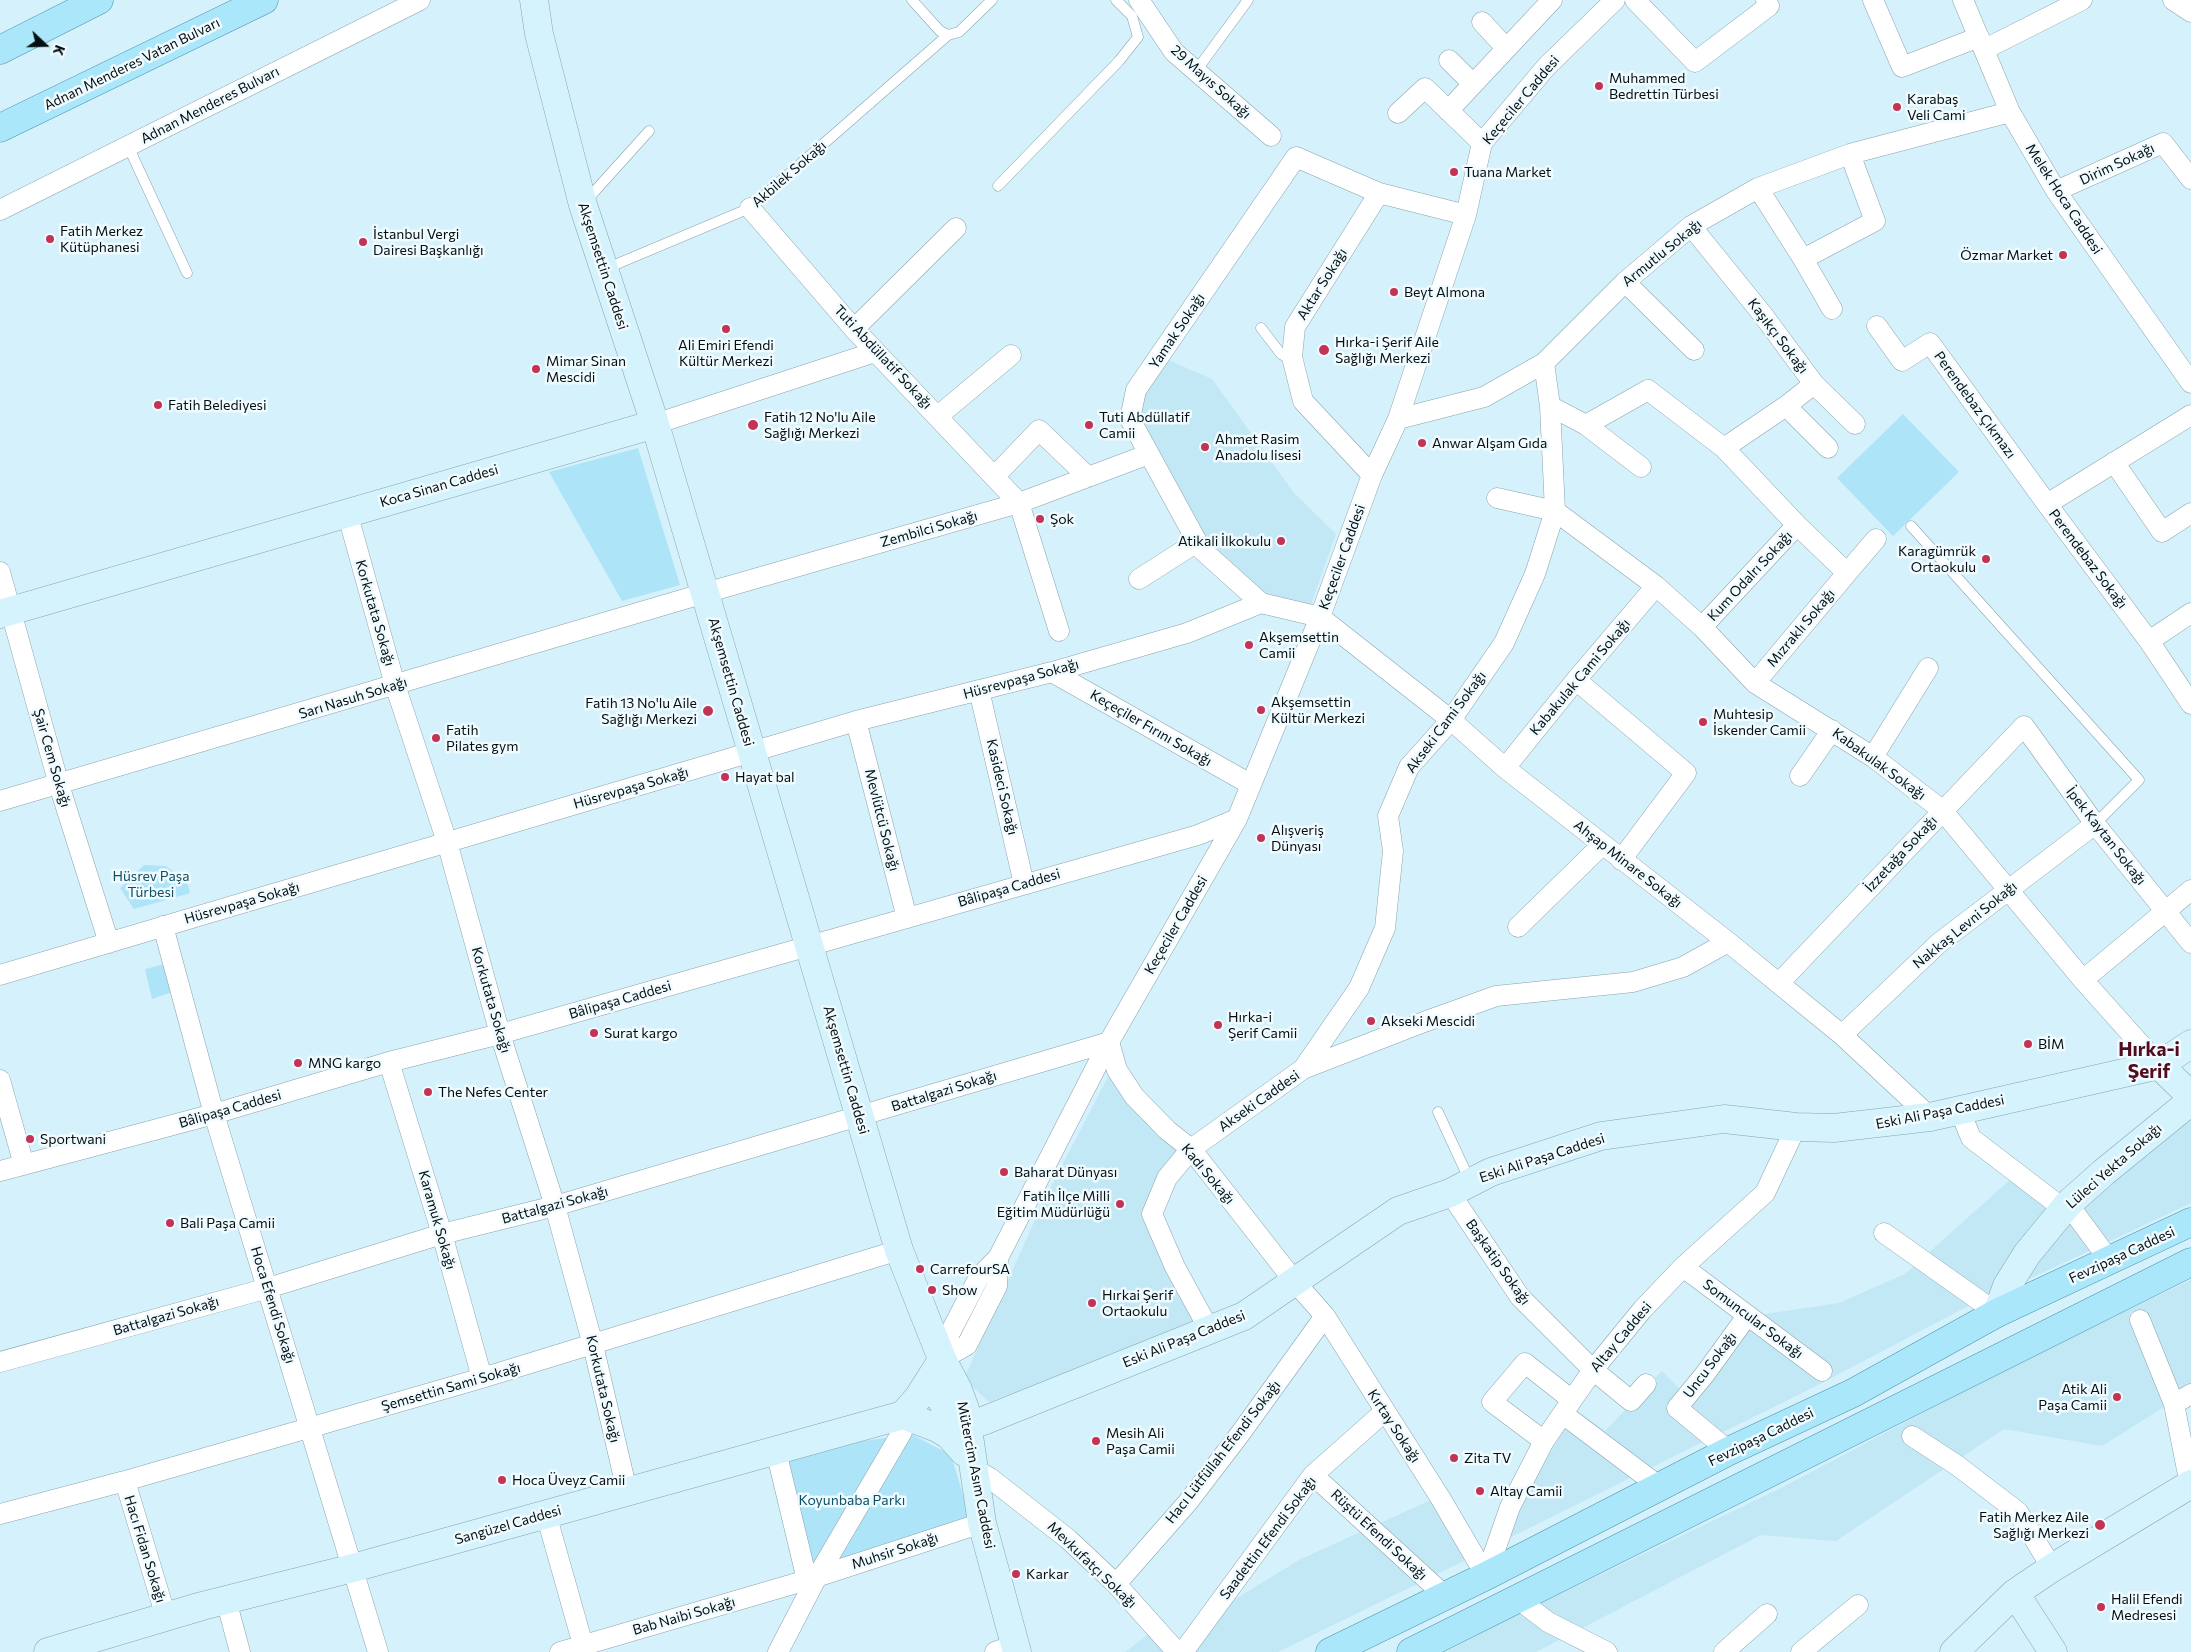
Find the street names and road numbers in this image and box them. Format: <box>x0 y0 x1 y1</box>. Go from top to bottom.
street label: Adnan Menderes Vatan Bulvarı <box>41 14 223 114</box>
street label: 29 Mayıs Sokağı <box>1168 42 1254 122</box>
street label: Keçeciler Caddesi <box>1479 52 1563 148</box>
street label: Adnan Menderes Bulvarı <box>138 63 282 147</box>
street label: Akbilek Sokağı <box>748 137 830 211</box>
street label: Dirim Sokağı <box>2077 139 2157 189</box>
street label: Melek Hoca Caddesi <box>2022 141 2106 257</box>
street label: Akşemsettin Caddesi <box>574 200 632 332</box>
street label: Armutlu Sokağı <box>1619 216 1705 290</box>
street label: Aktar Sokağı <box>1293 245 1351 323</box>
street label: Yamak Sokağı <box>1146 290 1208 372</box>
street label: Kaşıkçı Sokağı <box>1744 295 1812 377</box>
street label: Tuti Abdüllatif Sokağı <box>830 301 936 413</box>
street label: Perendebaz Çıkmazı <box>1931 348 2019 462</box>
street label: Koca Sinan Caddesi <box>378 461 500 511</box>
street label: Keçeciler Caddesi <box>1315 502 1369 612</box>
street label: Perendebaz Sokağı <box>2045 506 2131 612</box>
street label: Zembilci Sokağı <box>878 507 980 551</box>
street label: Kum Odalrı Sokağı <box>1704 528 1796 624</box>
street label: Korkutata Sokağı <box>352 558 398 668</box>
street label: Mızraklı Sokağı <box>1763 586 1839 670</box>
street label: Kabakulak Cami Sokağı <box>1526 615 1634 739</box>
street label: Akşemsettin Caddesi <box>705 616 757 748</box>
street label: Hüsrevpaşa Sokağı <box>961 655 1081 703</box>
street label: Akseki Cami Sokağı <box>1402 668 1490 776</box>
street label: Sarı Nasuh Sokağı <box>297 673 409 723</box>
street label: Keçeçiler Fırını Sokağı <box>1087 686 1215 770</box>
street label: Şair Cem Sokağı <box>30 707 74 809</box>
street label: Kabakulak Sokağı <box>1829 724 1929 804</box>
street label: Kasideci Sokağı <box>983 737 1021 837</box>
street label: Hüsrevpaşa Sokağı <box>571 764 691 812</box>
street label: Mevlütcü Sokağı <box>861 767 903 873</box>
street label: İpek Kaytan Sokağı <box>2062 784 2150 888</box>
street label: İzzetağa Sokağı <box>1861 812 1941 896</box>
street label: Ahşap Minare Sokağı <box>1571 817 1685 911</box>
street label: Bâlipaşa Caddesi <box>956 865 1062 911</box>
street label: Keçeciler Caddesi <box>1141 873 1211 977</box>
street label: Nakkaş Levni Sokağı <box>1910 878 2020 972</box>
street label: Hüsrevpaşa Sokağı <box>182 879 302 927</box>
street label: Korkutata Sokağı <box>468 945 514 1055</box>
street label: Bâlipaşa Caddesi <box>567 977 673 1023</box>
street label: Akşemsettin Caddesi <box>820 1004 872 1136</box>
street label: Battalgazi Sokağı <box>889 1067 999 1115</box>
street label: Akseki Caddesi <box>1215 1067 1303 1135</box>
street label: Bâlipaşa Caddesi <box>177 1086 283 1132</box>
street label: Eski Ali Paşa Caddesi <box>1874 1091 2006 1133</box>
street label: Lüleci Yekta Sokağı <box>2063 1120 2165 1212</box>
street label: Eski Ali Paşa Caddesi <box>1477 1130 1607 1186</box>
street label: Kadı Sokağı <box>1178 1140 1238 1208</box>
street label: Karamuk Sokağı <box>415 1168 459 1272</box>
street label: Battalgazi Sokağı <box>500 1183 610 1227</box>
street label: Başkatip Sokağı <box>1462 1216 1534 1308</box>
street label: Fevzipaşa Caddesi <box>2066 1223 2178 1287</box>
street label: Hoca Efendi Sokağı <box>247 1244 299 1366</box>
street label: Somuncular Sokağı <box>1700 1276 1806 1362</box>
street label: Battalgazi Sokağı <box>111 1293 221 1339</box>
street label: Altay Caddesi <box>1587 1298 1655 1376</box>
street label: Eski Ali Paşa Caddesi <box>1120 1307 1248 1371</box>
street label: Uncu Sokağı <box>1680 1329 1740 1401</box>
street label: Korkutata Sokağı <box>582 1334 624 1444</box>
street label: Şemsettin Sami Sokağı <box>380 1359 522 1415</box>
street label: Hacı Lütfüllah Efendi Sokağı <box>1162 1377 1284 1527</box>
street label: Kırtay Sokağı <box>1364 1386 1424 1466</box>
street label: Mütercim Asım Caddesi <box>953 1400 999 1550</box>
street label: Fevzipaşa Caddesi <box>1706 1404 1816 1470</box>
street label: Saadettin Efendi Sokağı <box>1216 1473 1320 1603</box>
street label: Rüştü Efendi Sokağı <box>1327 1486 1431 1584</box>
street label: Hacı Fidan Sokağı <box>121 1493 169 1605</box>
street label: Sangüzel Caddesi <box>453 1502 563 1548</box>
street label: Mevkufatçı Sokağı <box>1044 1518 1140 1612</box>
street label: Muhsir Sokağı <box>850 1529 940 1573</box>
street label: Bab Naibi Sokağı <box>631 1593 737 1639</box>

